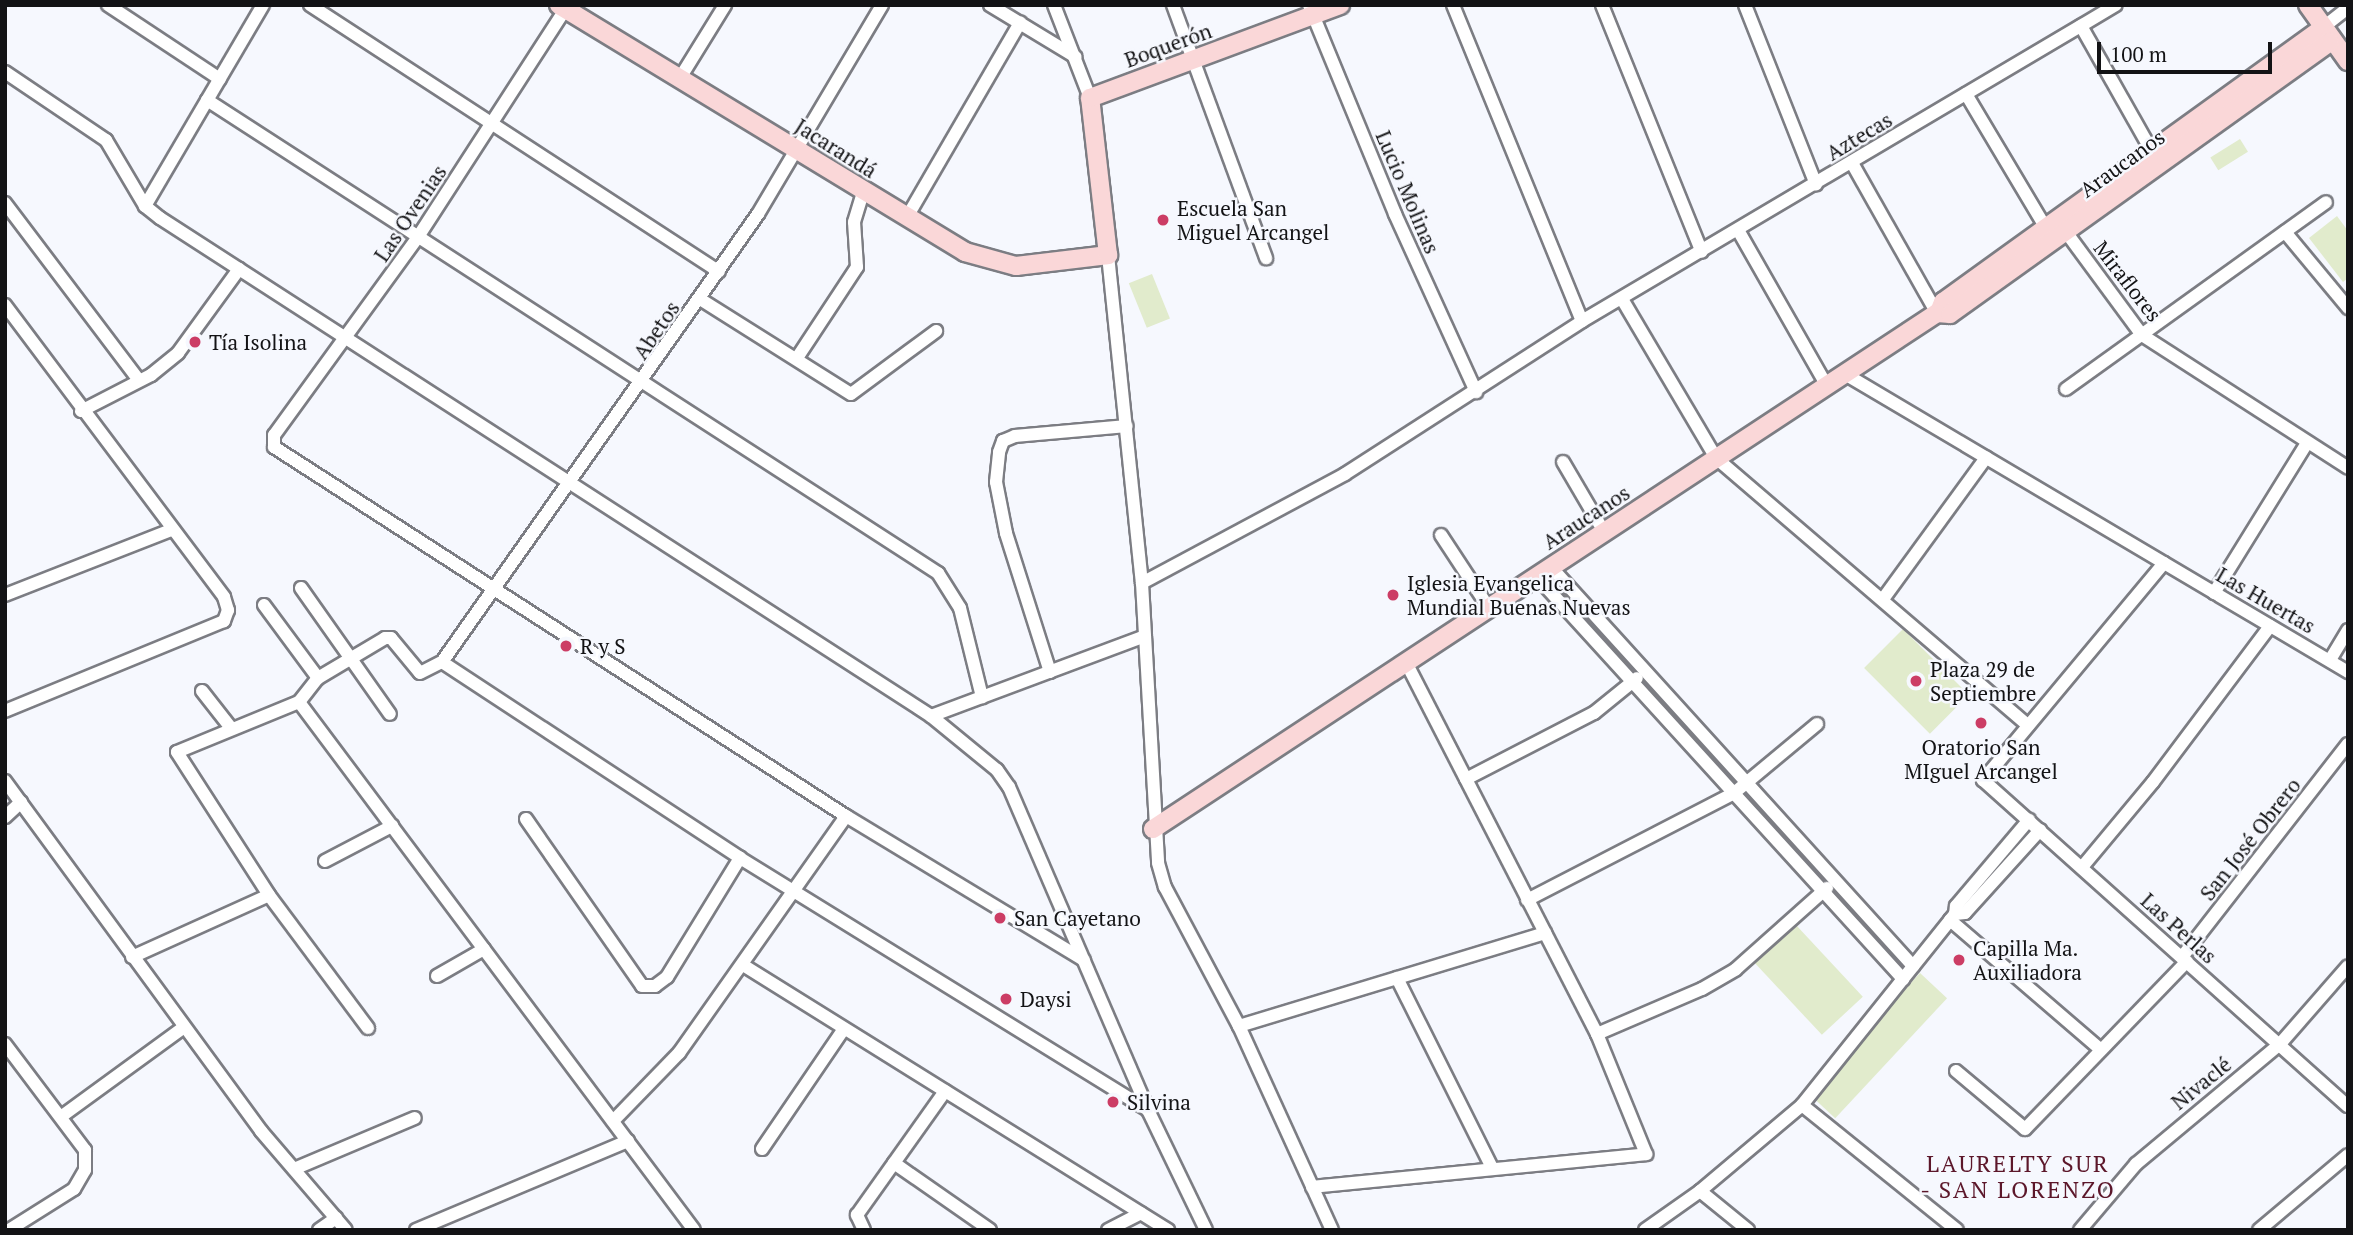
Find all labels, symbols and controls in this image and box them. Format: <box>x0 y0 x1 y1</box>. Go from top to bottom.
street label: Boquerón <box>1121 18 1215 72</box>
scale bar <box>2101 28 2276 72</box>
text: 100 m <box>2110 40 2167 68</box>
street label: Aztecas <box>1821 107 1897 165</box>
street label: Jacarandá <box>790 113 882 183</box>
street label: Araucanos <box>2075 124 2169 202</box>
street label: Lucio Molinas <box>1371 127 1445 257</box>
street label: Las Ovenias <box>368 160 452 266</box>
place label: Escuela San Miguel Arcangel <box>1177 195 1330 245</box>
marker: Escuela San Miguel Arcangel <box>1155 212 1171 228</box>
street label: Miraflores <box>2089 236 2167 326</box>
street label: Abetos <box>627 296 685 364</box>
place label: Tía Isolina <box>209 329 307 355</box>
marker: Tía Isolina <box>187 334 203 350</box>
street label: Araucanos <box>1538 480 1634 554</box>
street label: Las Huertas <box>2212 562 2320 638</box>
place label: Iglesia Evangelica Mundial Buenas Nuevas <box>1407 570 1631 620</box>
marker: Iglesia Evangelica Mundial Buenas Nuevas <box>1385 587 1401 603</box>
place label: R y S <box>580 633 625 659</box>
marker: R y S <box>558 638 574 654</box>
place label: Plaza 29 de Septiembre <box>1930 656 2036 706</box>
marker: Plaza 29 de Septiembre <box>1908 673 1924 689</box>
marker: Oratorio San MIguel Arcangel <box>1973 715 1989 731</box>
place label: Oratorio San MIguel Arcangel <box>1904 734 2058 784</box>
street label: San José Obrero <box>2194 773 2306 905</box>
street label: Las Perlas <box>2136 888 2222 968</box>
place label: San Cayetano <box>1014 905 1141 931</box>
marker: San Cayetano <box>992 910 1008 926</box>
place label: Capilla Ma. Auxiliadora <box>1973 935 2082 985</box>
marker: Capilla Ma. Auxiliadora <box>1951 952 1967 968</box>
place label: Daysi <box>1020 986 1071 1012</box>
marker: Daysi <box>998 991 1014 1007</box>
street label: Nivaclé <box>2166 1051 2236 1115</box>
place label: Silvina <box>1127 1089 1191 1115</box>
marker: Silvina <box>1105 1094 1121 1110</box>
district label: LAURELTY SUR - SAN LORENZO <box>1921 1150 2115 1204</box>

